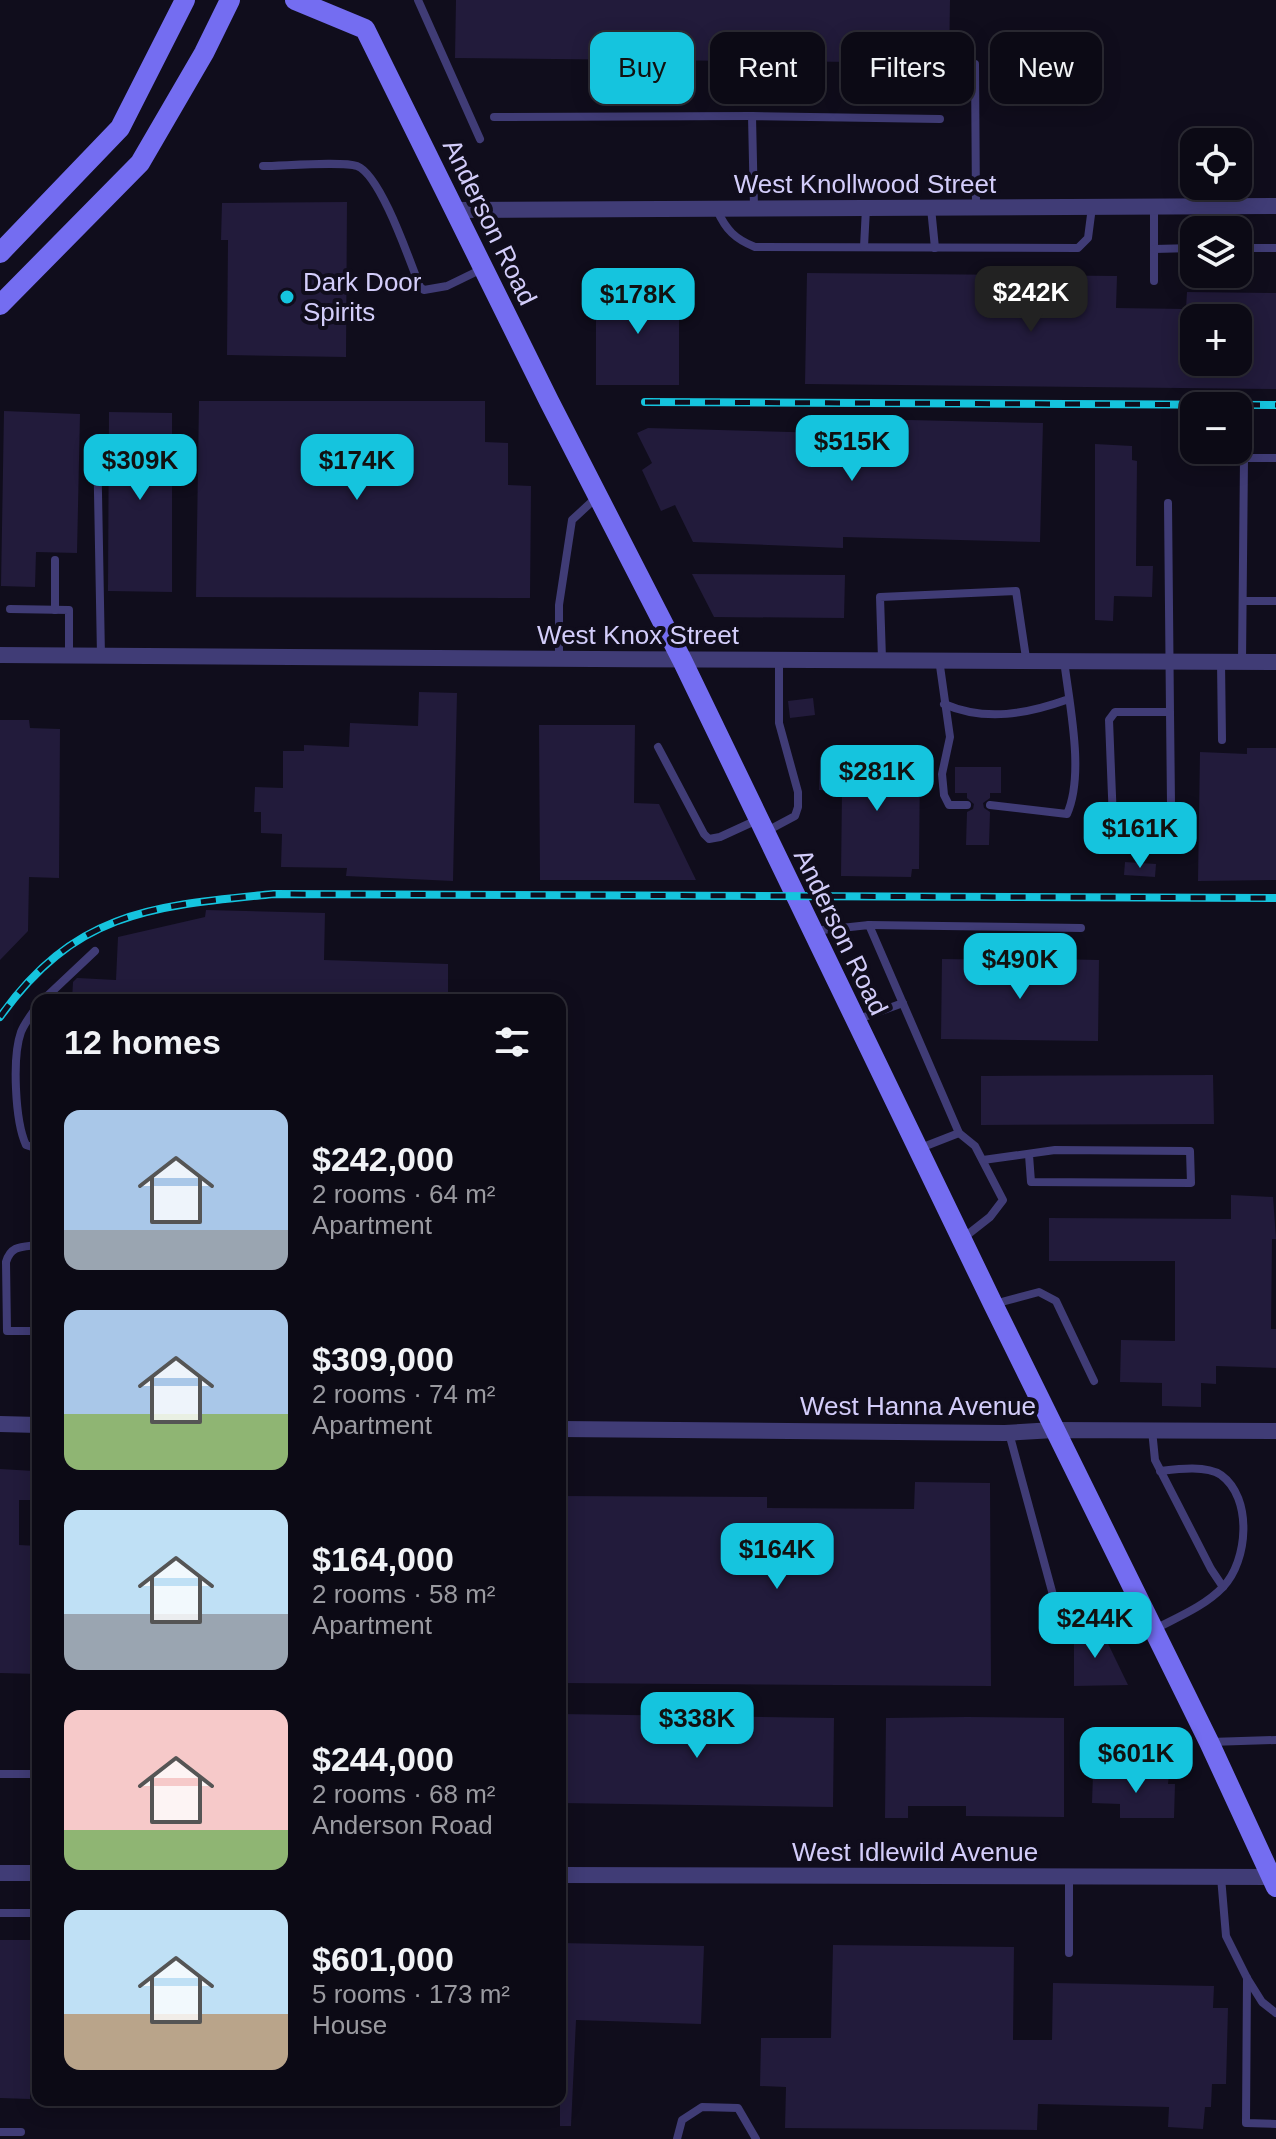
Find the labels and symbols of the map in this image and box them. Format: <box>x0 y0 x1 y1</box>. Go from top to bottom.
street label: Anderson Road <box>437 134 543 310</box>
street label: West Knollwood Street <box>734 169 997 199</box>
pin: $242K <box>975 266 1087 334</box>
place label: Dark Door Spirits <box>303 267 422 327</box>
pin: $178K <box>582 268 694 336</box>
marker: Dark Door Spirits <box>278 288 296 306</box>
pin: $515K <box>796 415 908 483</box>
pin: $309K <box>84 434 196 502</box>
pin: $174K <box>301 434 413 502</box>
street label: West Knox Street <box>537 620 740 650</box>
pin: $281K <box>821 745 933 813</box>
pin: $161K <box>1084 802 1196 870</box>
street label: Anderson Road <box>788 844 894 1020</box>
pin: $490K <box>964 933 1076 1001</box>
street label: West Hanna Avenue <box>800 1391 1036 1421</box>
pin: $164K <box>721 1523 833 1591</box>
pin: $244K <box>1039 1592 1151 1660</box>
pin: $338K <box>641 1692 753 1760</box>
pin: $601K <box>1080 1727 1192 1795</box>
street label: West Idlewild Avenue <box>792 1837 1038 1867</box>

